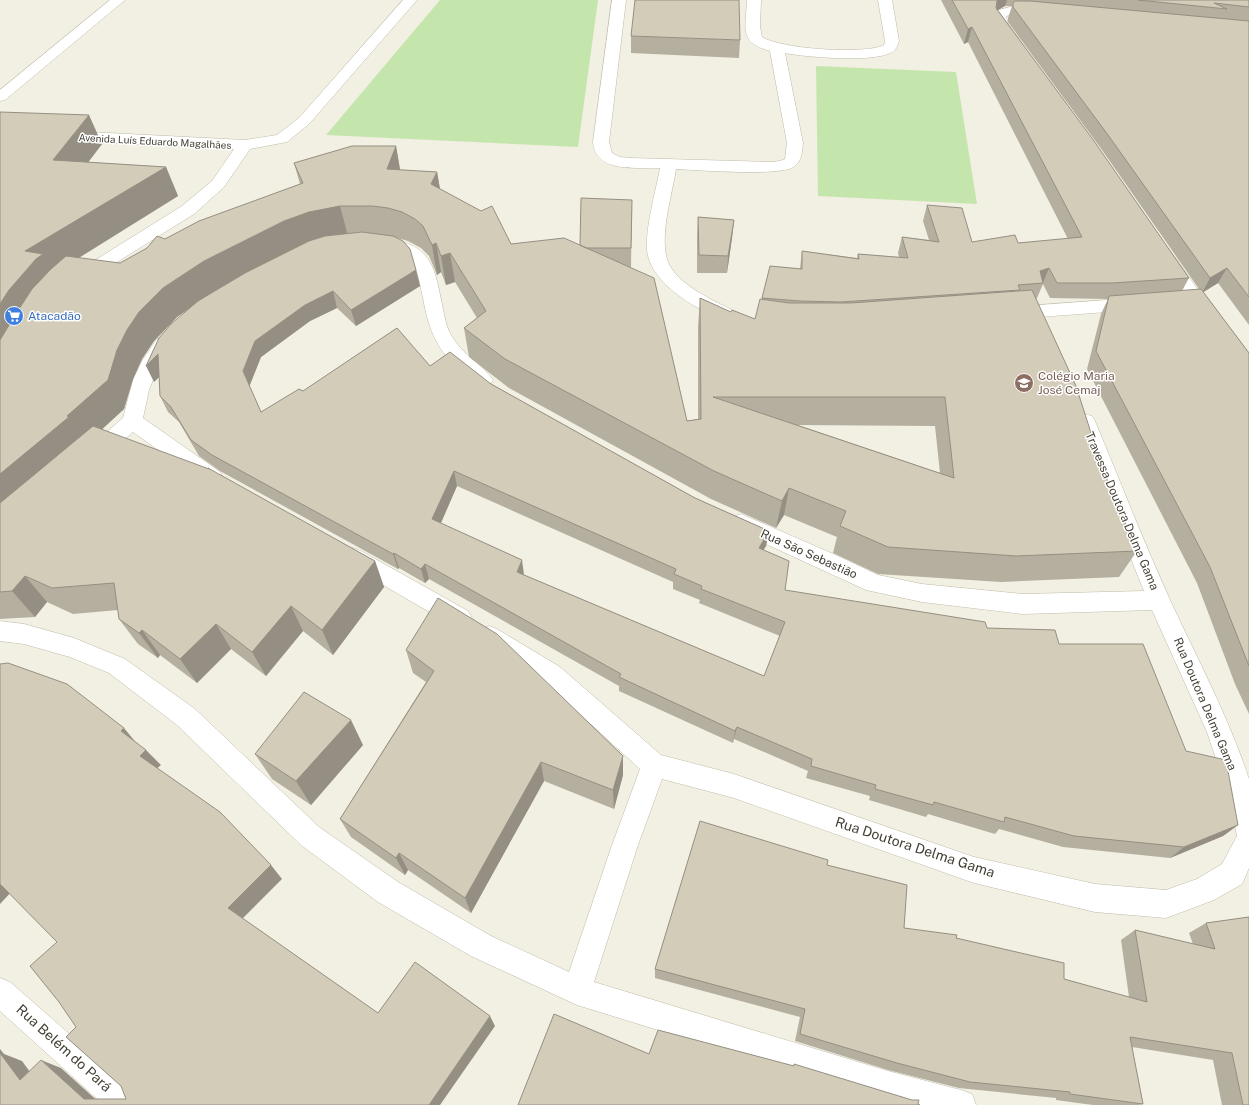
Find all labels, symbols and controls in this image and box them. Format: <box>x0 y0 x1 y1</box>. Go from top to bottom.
street label: Avenida Luís Eduardo Magalhães <box>78 131 232 151</box>
supermarket icon: Atacadão <box>3 305 25 327</box>
place label: Atacadão <box>28 309 81 323</box>
place label: Colégio Maria José Cemaj <box>1038 369 1115 397</box>
school or university icon: Colégio Maria José Cemaj <box>1013 372 1035 394</box>
street label: Travessa Doutora Delma Gama <box>1082 430 1162 592</box>
street label: Rua São Sebastião <box>759 526 860 582</box>
street label: Rua Doutora Delma Gama <box>1171 635 1239 773</box>
street label: Rua Doutora Delma Gama <box>833 814 997 880</box>
street label: Rua Belém do Pará <box>13 1001 115 1095</box>

